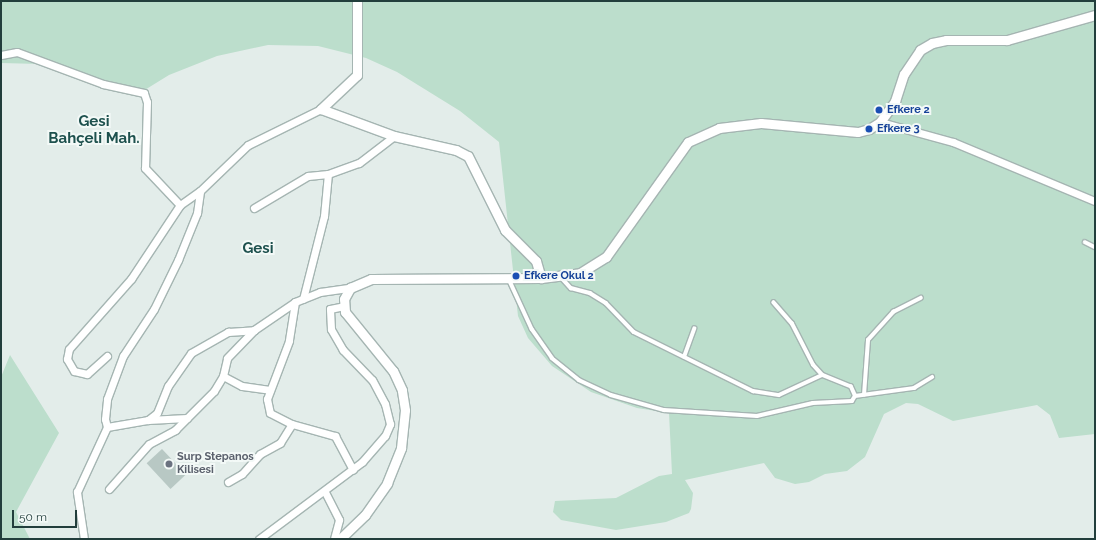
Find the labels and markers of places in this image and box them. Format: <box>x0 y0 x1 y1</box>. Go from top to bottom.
place label: Efkere 2 <box>887 103 930 117</box>
marker: Efkere 2 <box>874 105 884 115</box>
place label: Efkere 3 <box>877 122 920 136</box>
marker: Efkere 3 <box>864 124 874 134</box>
place label: Efkere Okul 2 <box>524 269 594 283</box>
marker: Efkere Okul 2 <box>511 271 521 281</box>
place label: Surp Stepanos Kilisesi <box>177 451 254 477</box>
marker: Surp Stepanos Kilisesi <box>164 459 174 469</box>

